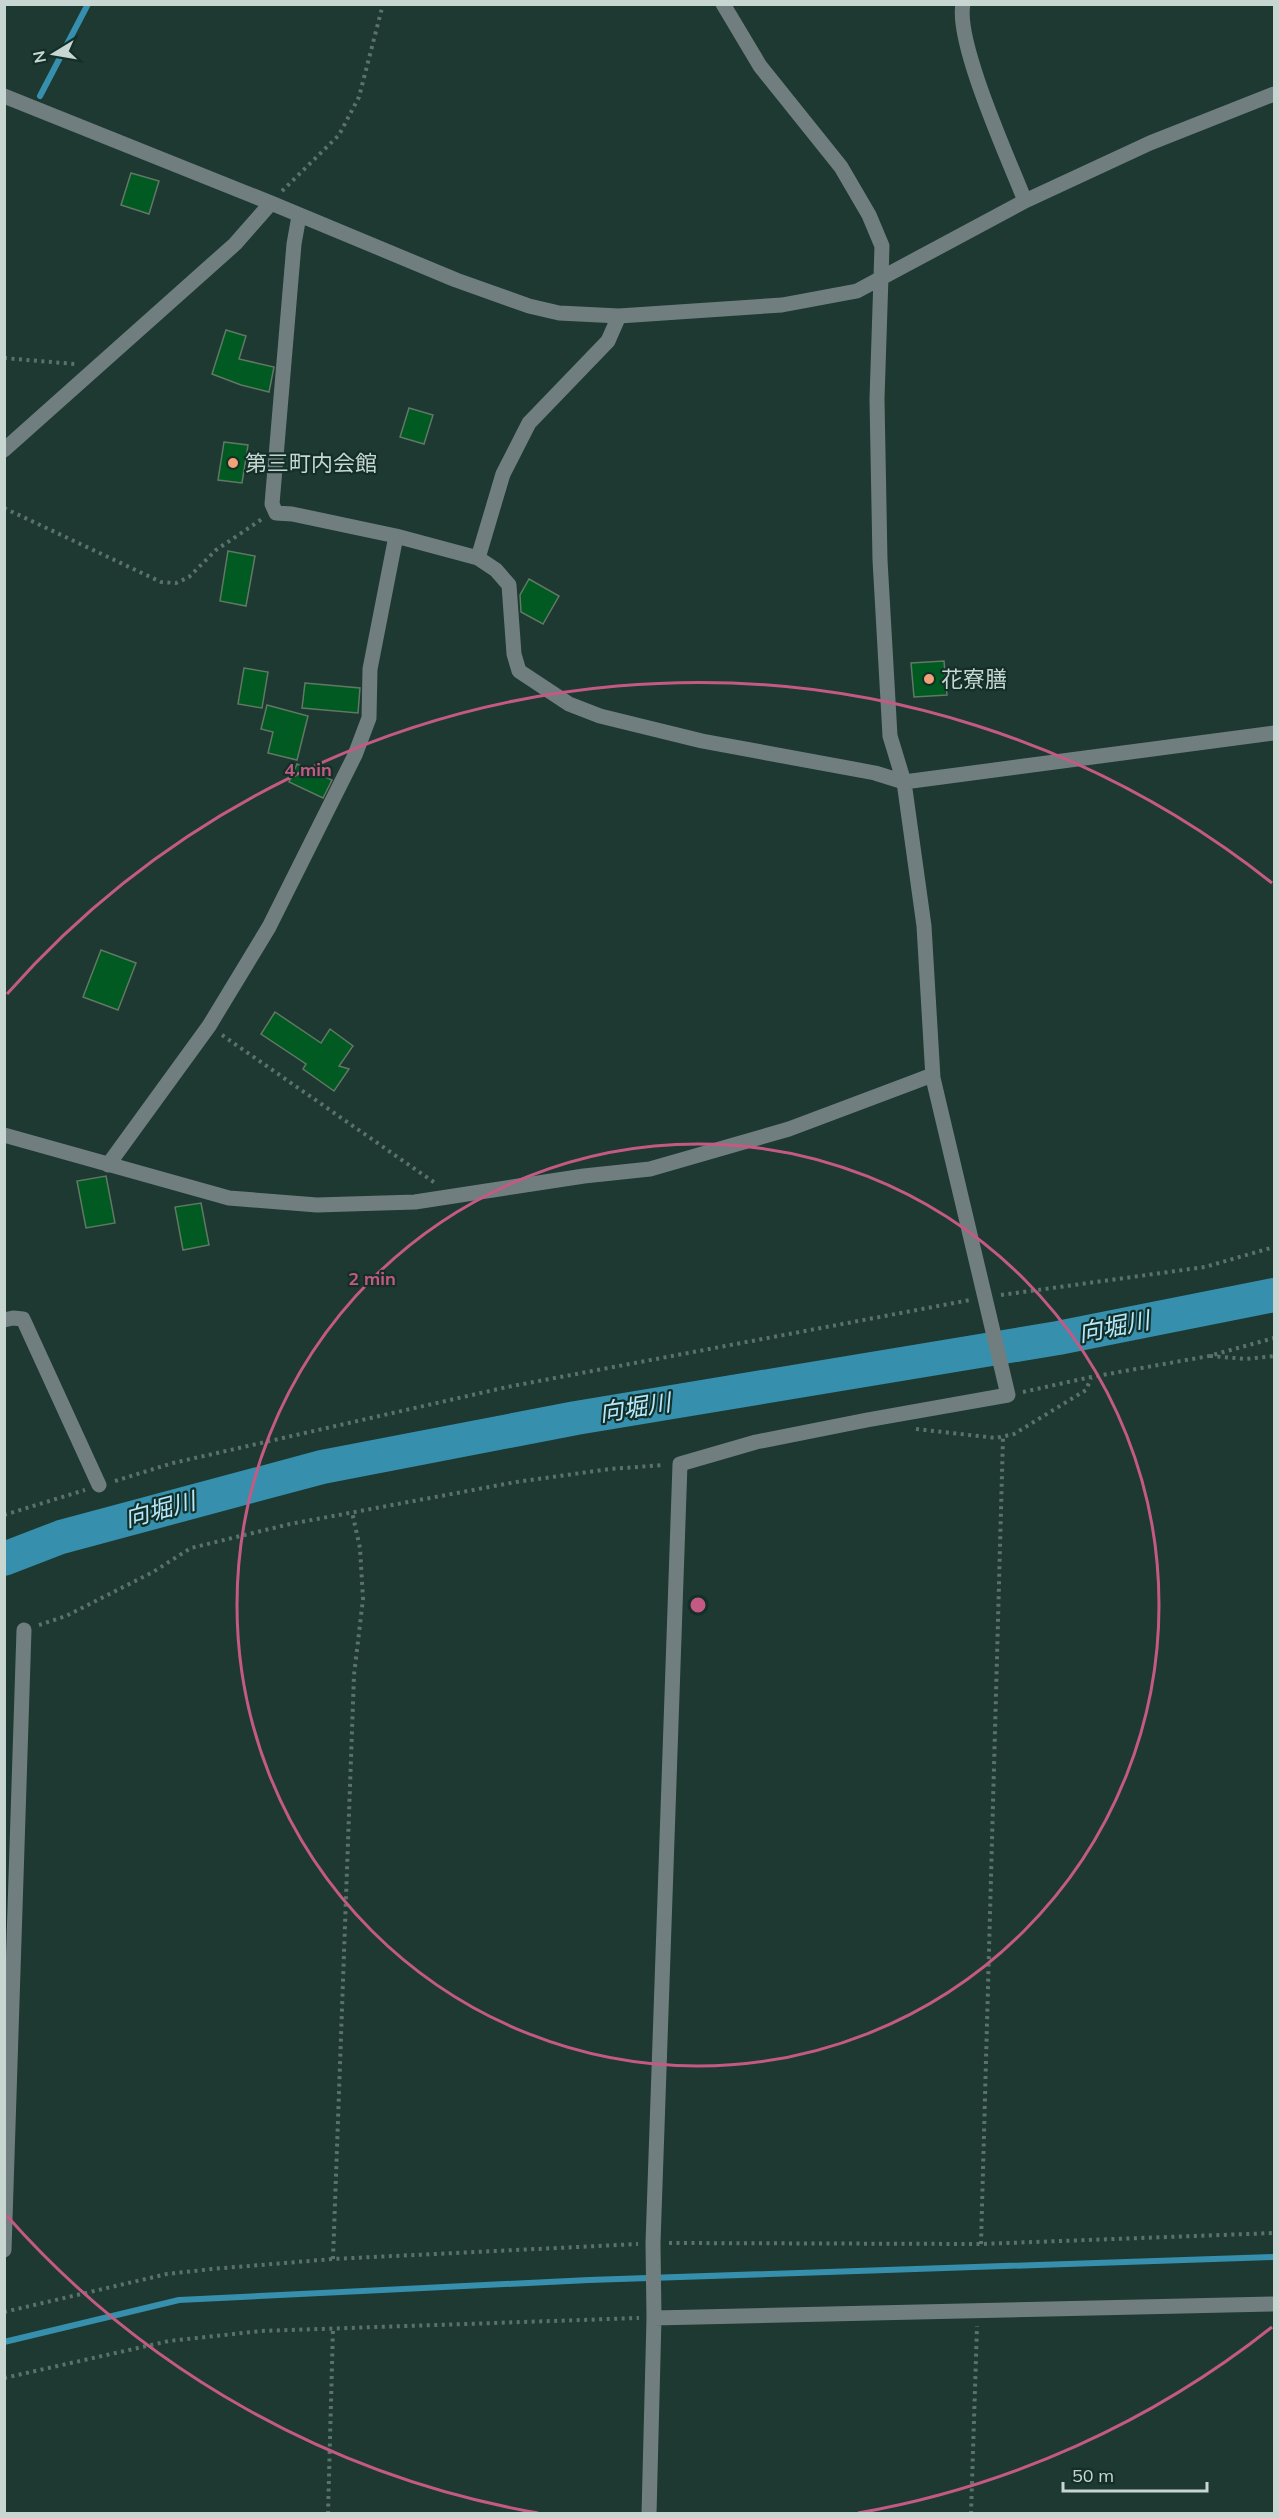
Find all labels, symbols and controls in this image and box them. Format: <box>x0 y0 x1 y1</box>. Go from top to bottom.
north arrow <box>24 24 84 84</box>
text: N <box>28 49 50 65</box>
place label: 第三町内会館 <box>245 449 377 477</box>
marker: 第三町内会館 <box>226 456 240 470</box>
place label: 花寮膳 <box>941 665 1007 693</box>
marker: 花寮膳 <box>922 672 936 686</box>
text: 4 min <box>284 758 332 781</box>
text: 2 min <box>348 1267 396 1290</box>
water label: 向堀川 <box>1076 1304 1155 1348</box>
water label: 向堀川 <box>597 1386 676 1427</box>
water label: 向堀川 <box>121 1484 201 1533</box>
centre of rings <box>688 1595 708 1615</box>
scale bar <box>1063 2455 1207 2493</box>
text: 50 m <box>1072 2464 1114 2487</box>

